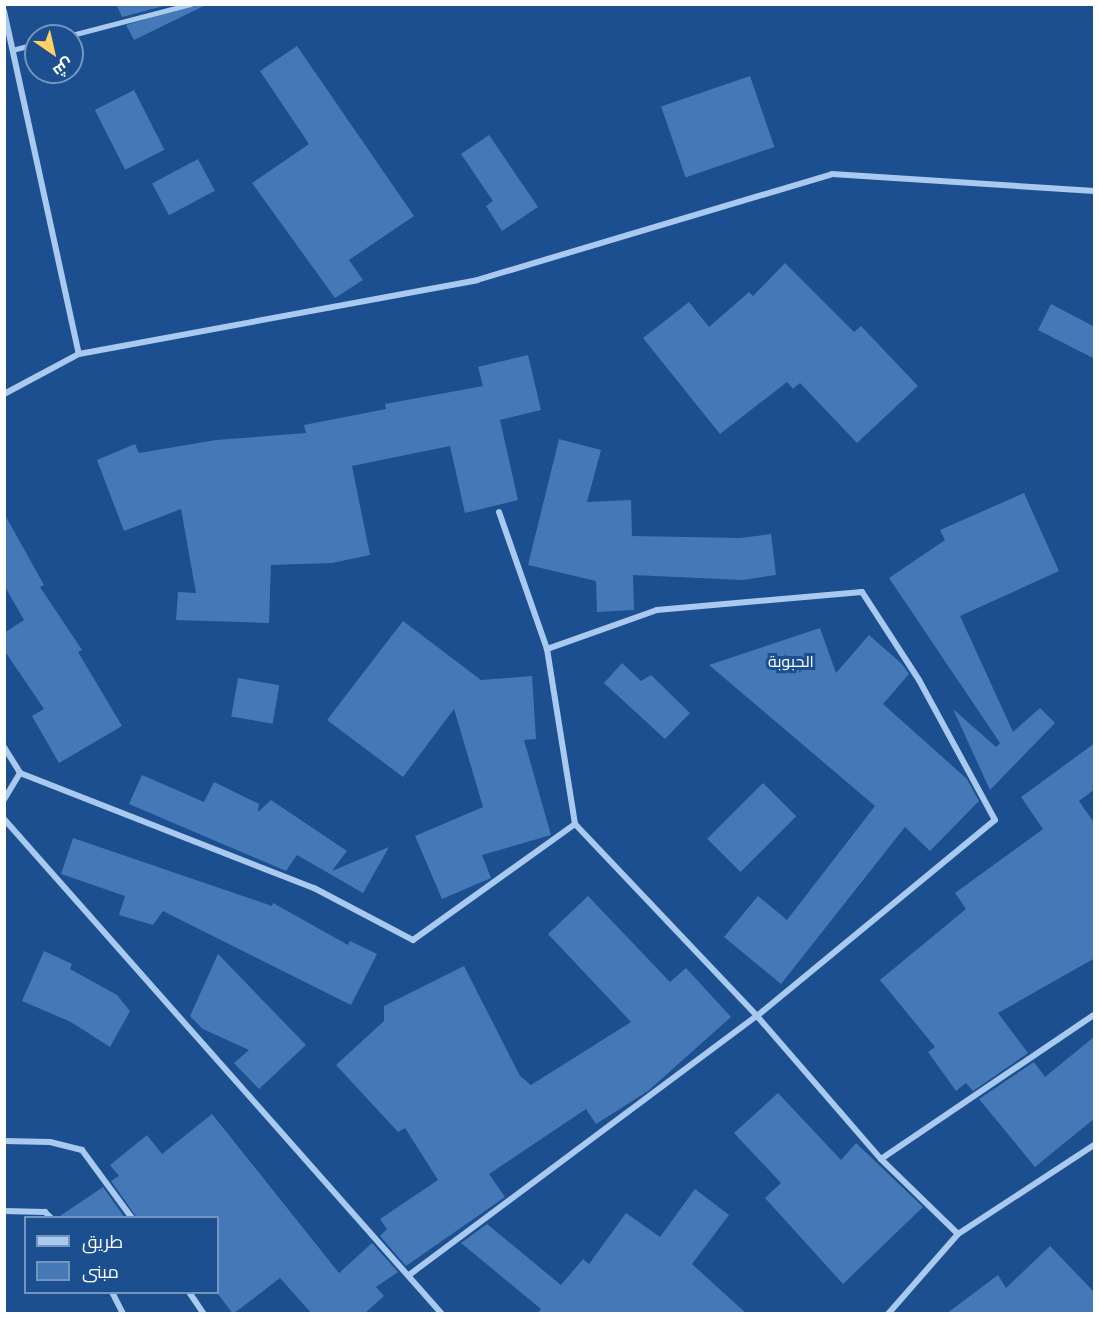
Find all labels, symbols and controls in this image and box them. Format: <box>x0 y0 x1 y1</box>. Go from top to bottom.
north arrow <box>24 24 84 84</box>
text: ش <box>49 54 77 81</box>
district label: الحبوبة <box>768 652 814 672</box>
legend <box>24 1216 219 1294</box>
text: طريق <box>82 1231 123 1252</box>
text: مبنى <box>82 1261 119 1282</box>

